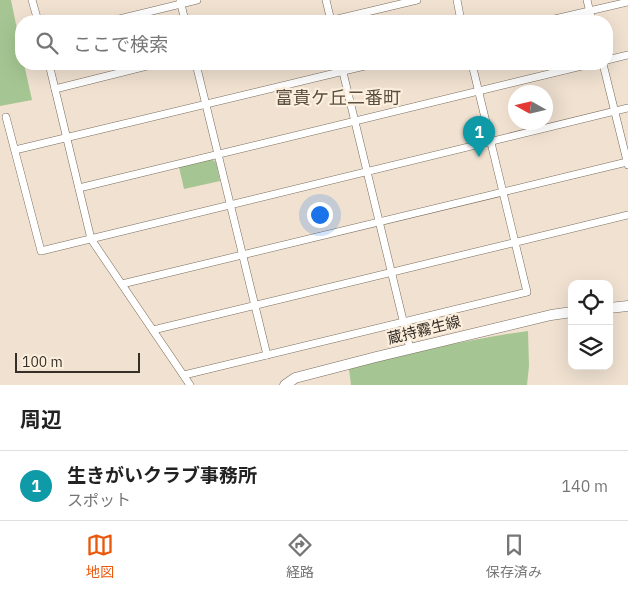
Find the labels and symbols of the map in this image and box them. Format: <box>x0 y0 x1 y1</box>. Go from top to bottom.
north arrow <box>508 85 553 130</box>
district label: 富貴ケ丘二番町 <box>275 86 401 109</box>
pin: 1 <box>463 116 495 157</box>
your location <box>307 202 333 228</box>
street label: 蔵持霧生線 <box>385 311 463 348</box>
scale bar <box>15 350 140 373</box>

